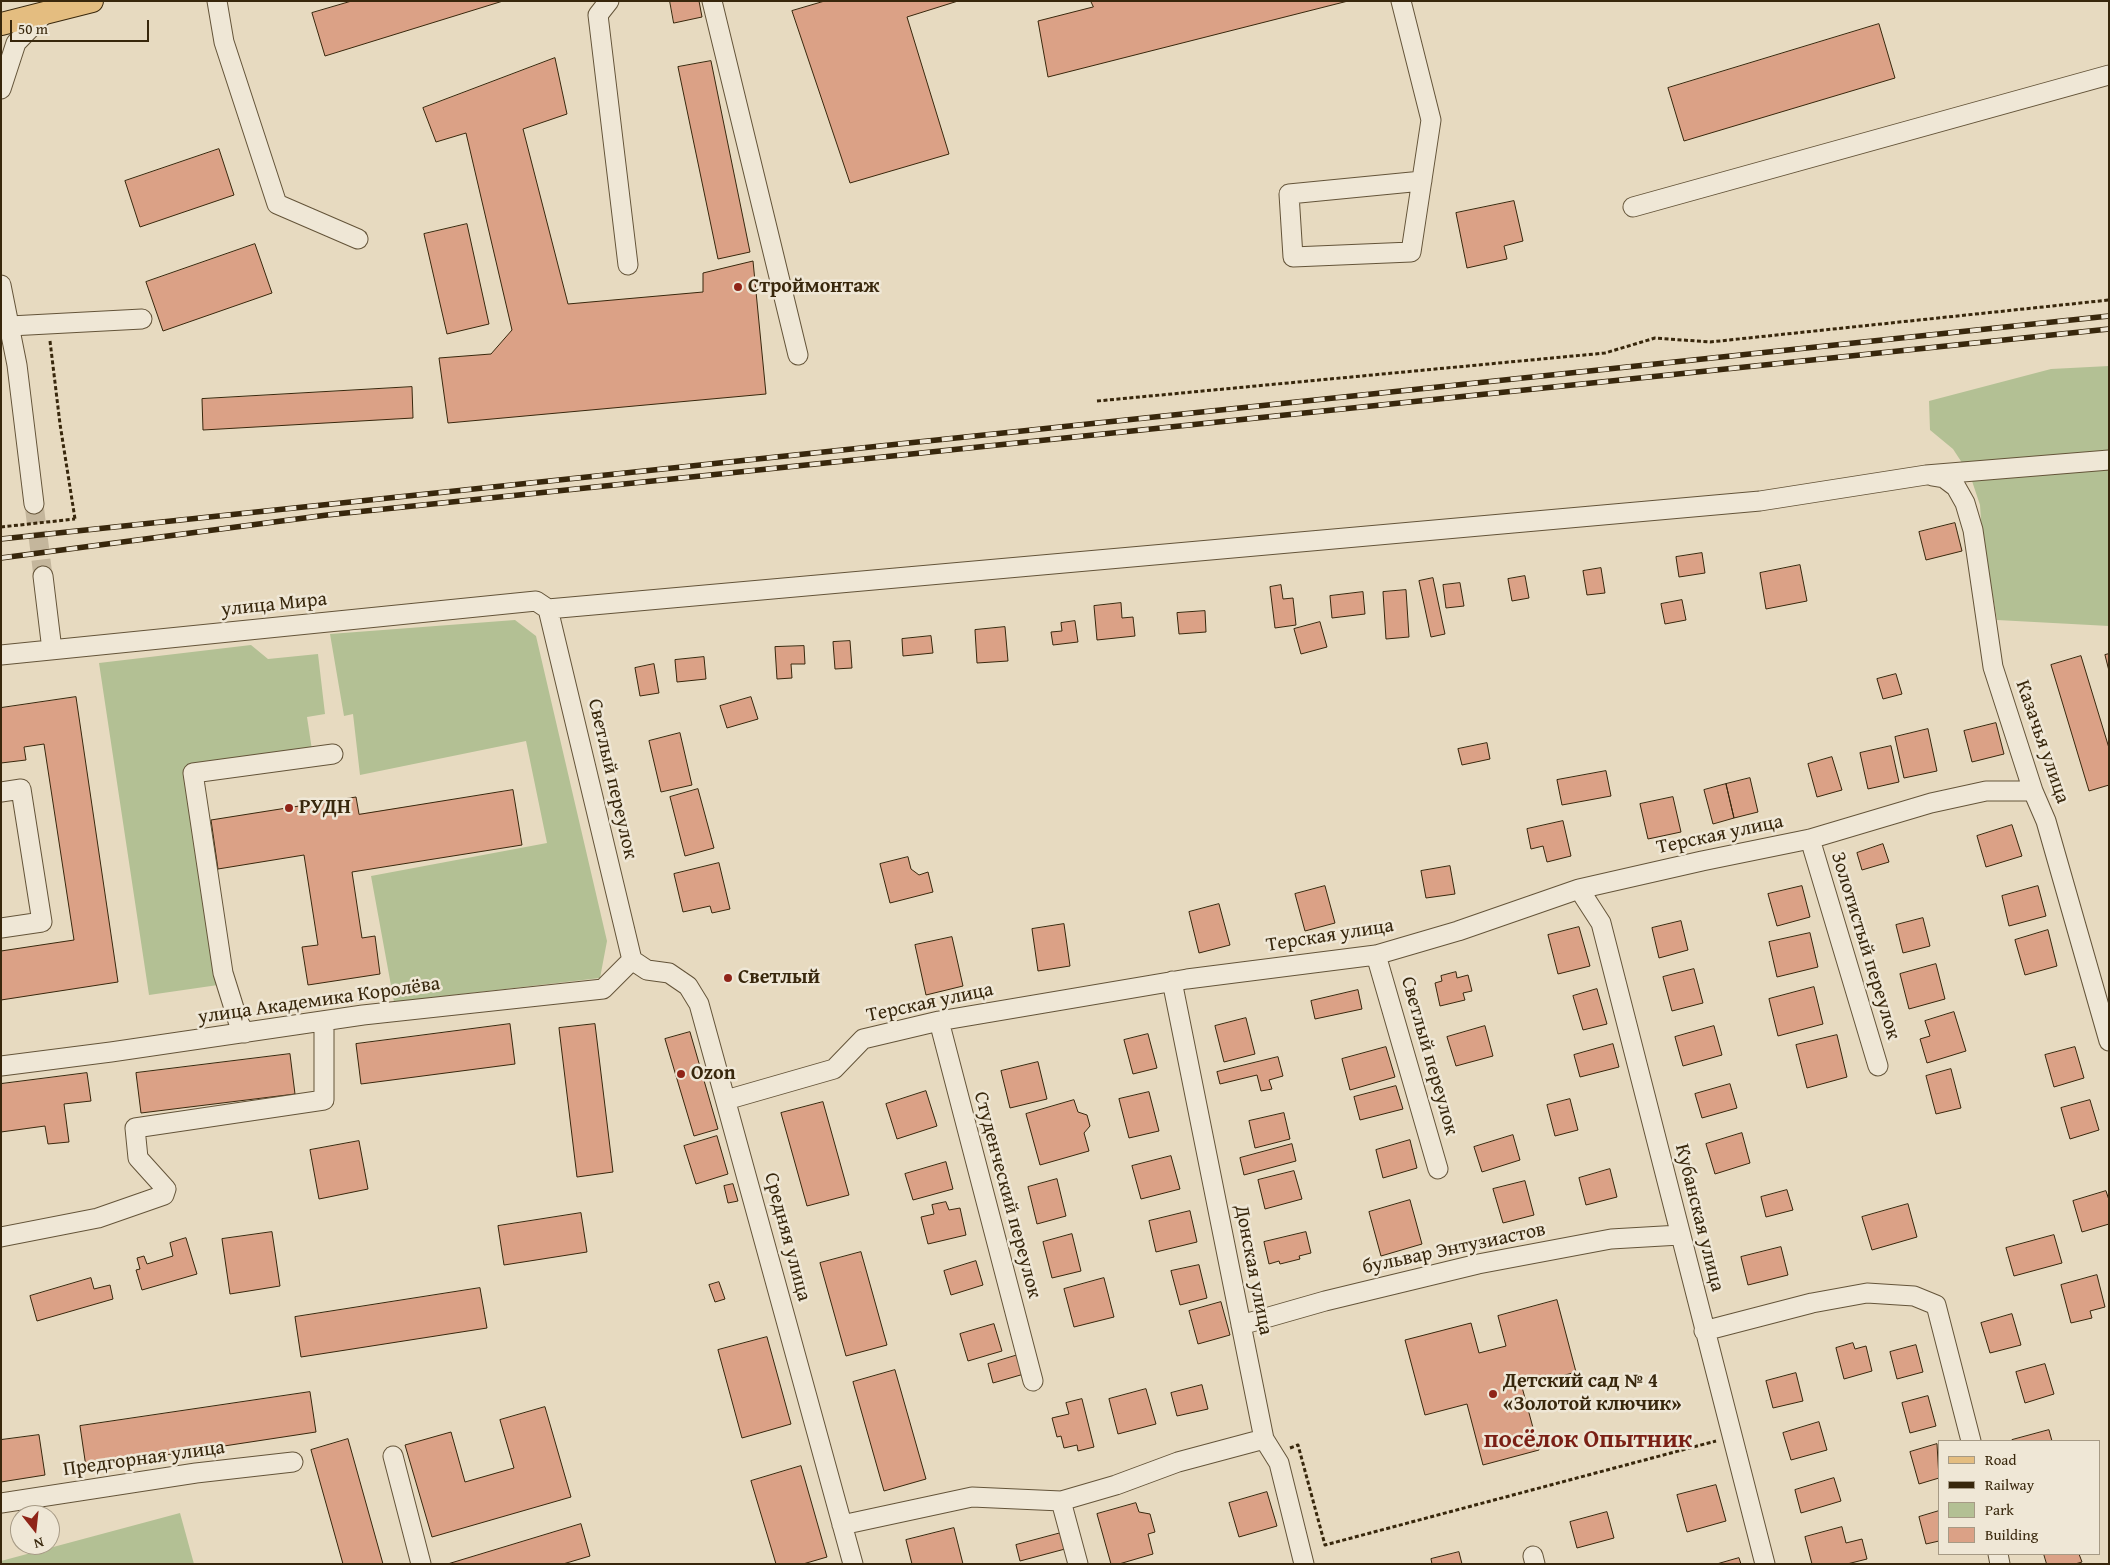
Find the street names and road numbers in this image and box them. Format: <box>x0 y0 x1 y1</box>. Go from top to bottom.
street label: улица Мира <box>220 588 328 622</box>
street label: Казачья улица <box>2010 677 2074 807</box>
street label: Светлый переулок <box>582 697 642 861</box>
street label: Терская улица <box>1655 810 1785 860</box>
street label: Золотистый переулок <box>1825 849 1905 1043</box>
street label: Терская улица <box>1265 914 1395 958</box>
street label: улица Академика Королёва <box>196 972 442 1030</box>
street label: Светлый переулок <box>1395 974 1463 1138</box>
street label: Терская улица <box>865 978 995 1028</box>
street label: Студенческий переулок <box>968 1089 1046 1301</box>
street label: Кубанская улица <box>1669 1142 1729 1294</box>
street label: Средняя улица <box>758 1170 816 1304</box>
street label: Донская улица <box>1229 1203 1277 1337</box>
street label: бульвар Энтузиастов <box>1360 1218 1548 1280</box>
street label: Предгорная улица <box>62 1436 226 1482</box>

